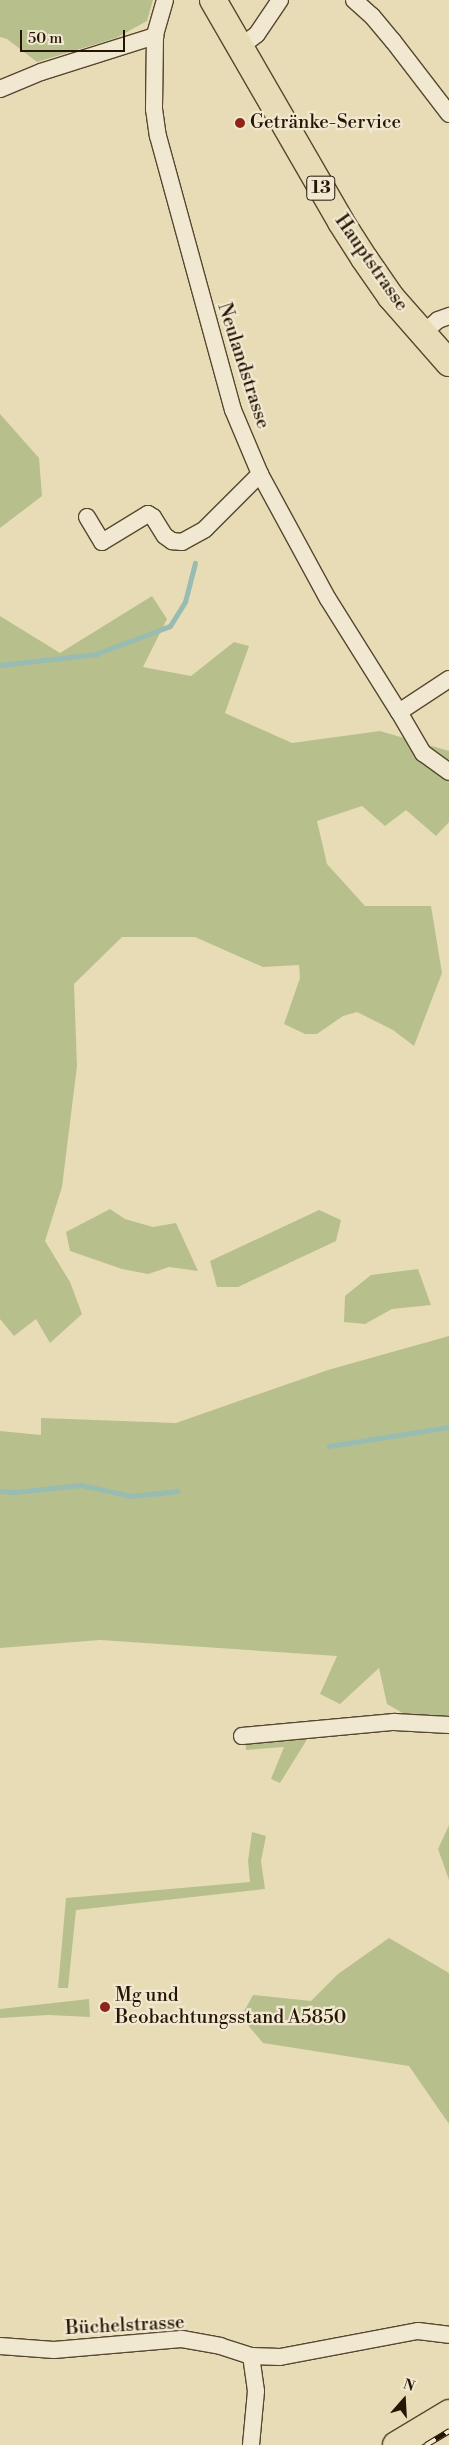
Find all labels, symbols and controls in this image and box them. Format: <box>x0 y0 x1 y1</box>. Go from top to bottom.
scale bar <box>22 20 128 52</box>
text: 50 m <box>28 29 62 48</box>
place label: Getränke-Service <box>250 112 401 134</box>
marker: Getränke-Service <box>234 117 246 129</box>
road number: 13 <box>306 172 336 204</box>
street label: Hauptstrasse <box>329 210 413 316</box>
street label: Neulandstrasse <box>212 300 274 432</box>
place label: Mg und Beobachtungsstand A5850 <box>115 1985 346 2029</box>
marker: Mg und Beobachtungsstand A5850 <box>99 2001 111 2013</box>
street label: Büchelstrasse <box>65 2311 185 2341</box>
north arrow <box>379 2375 429 2425</box>
text: N <box>401 2376 417 2396</box>

